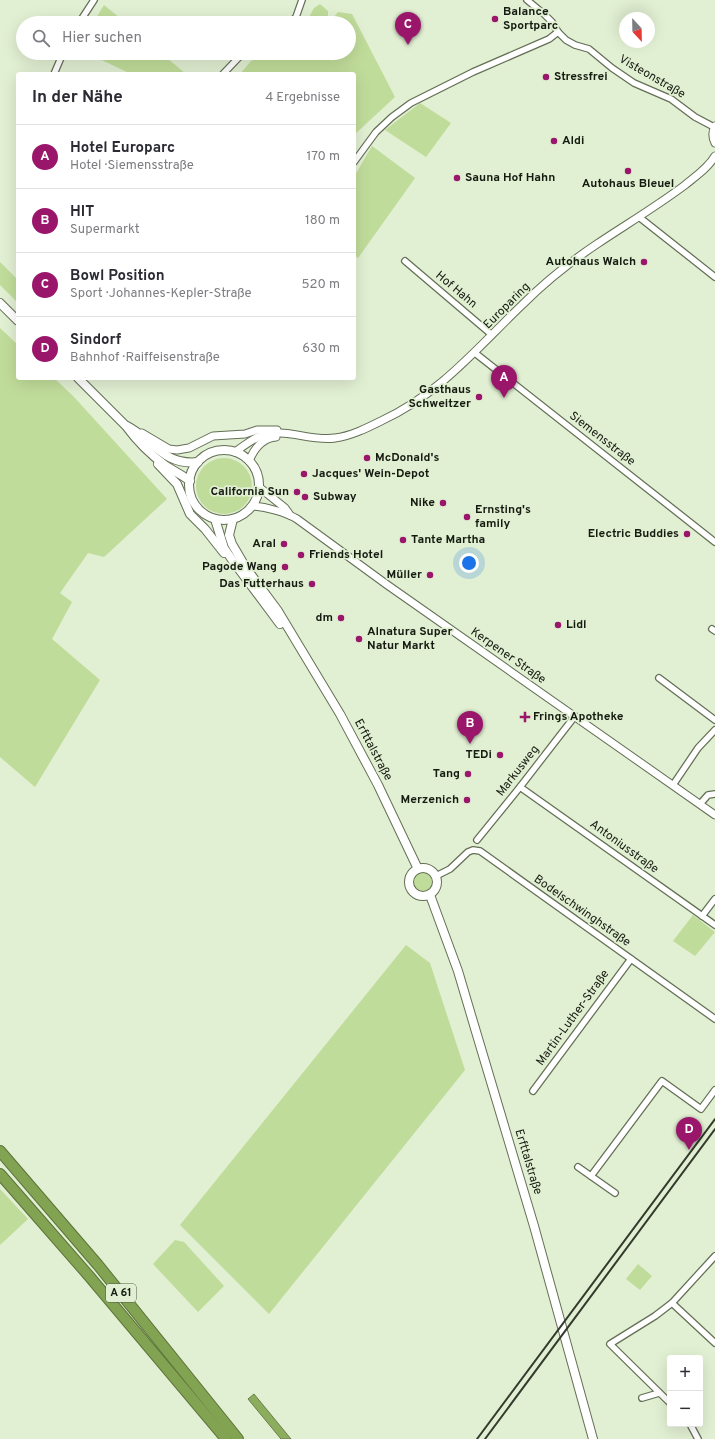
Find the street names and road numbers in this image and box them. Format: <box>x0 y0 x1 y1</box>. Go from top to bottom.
street label: Visteonstraße <box>616 52 688 102</box>
street label: Hof Hahn <box>432 268 480 312</box>
street label: Europaring <box>480 279 534 333</box>
street label: Siemensstraße <box>566 408 638 470</box>
street label: Kerpener Straße <box>467 624 549 688</box>
street label: Erfttalstraße <box>350 716 396 784</box>
street label: Markusweg <box>493 742 543 800</box>
street label: Antoniusstraße <box>586 817 662 877</box>
street label: Bodelschwinghstraße <box>530 872 634 950</box>
street label: Martin-Luther-Straße <box>533 967 613 1069</box>
street label: Erfttalstraße <box>510 1127 546 1197</box>
road number: A 61 <box>106 1284 136 1302</box>

